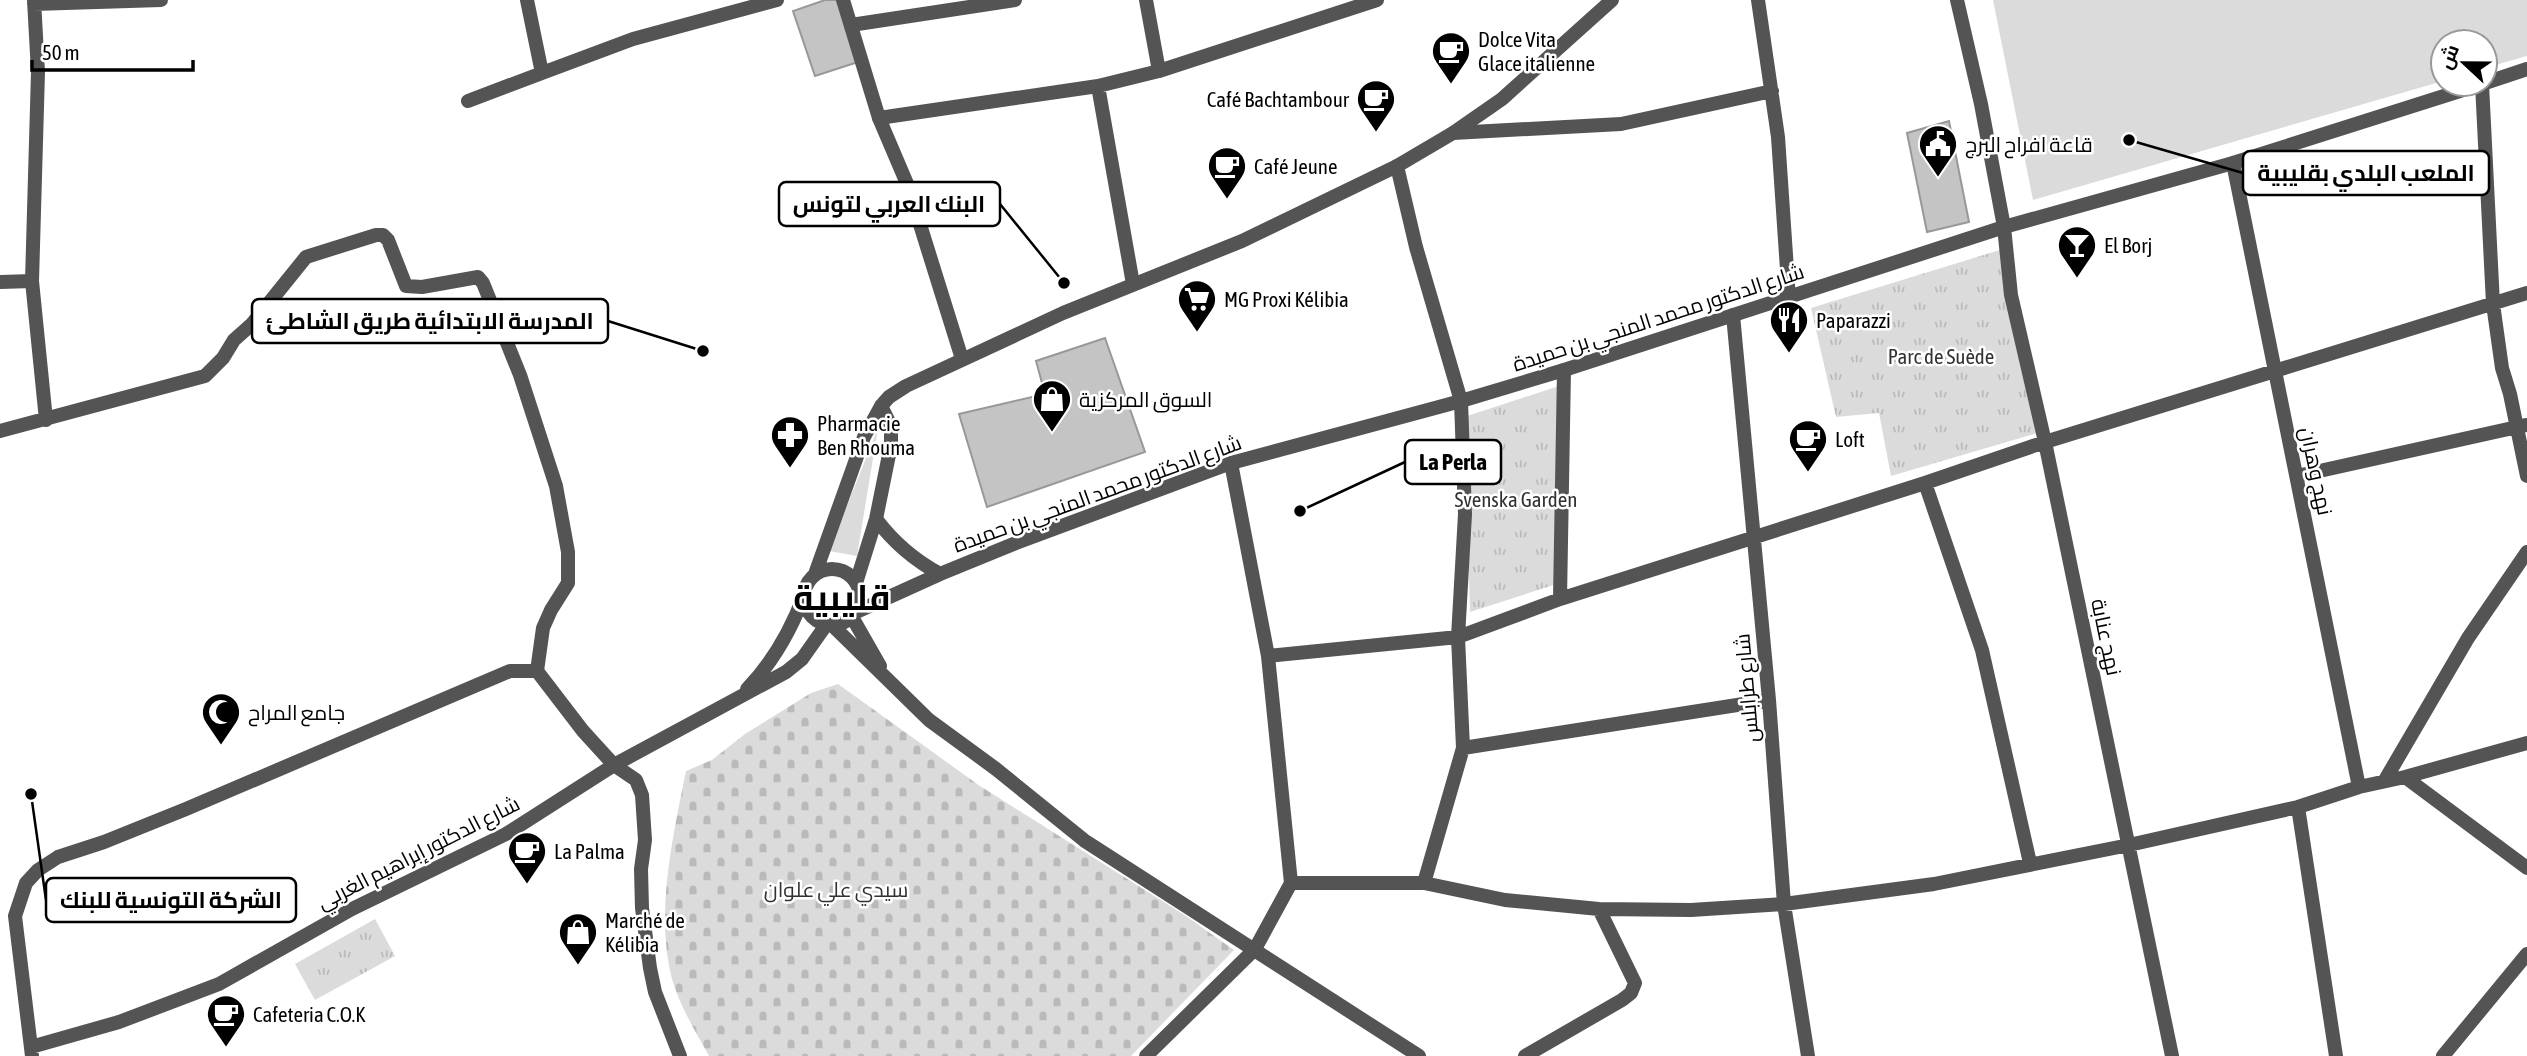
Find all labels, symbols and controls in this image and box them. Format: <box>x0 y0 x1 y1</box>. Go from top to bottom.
place label: Dolce Vita Glace italienne <box>1478 27 1595 75</box>
scale bar <box>32 28 192 72</box>
north arrow <box>2429 28 2499 98</box>
cafe icon: Dolce Vita Glace italienne <box>1430 30 1472 85</box>
text: 50 m <box>42 40 80 64</box>
text: ش <box>2433 41 2464 72</box>
cafe icon: Café Bachtambour <box>1355 78 1397 133</box>
place label: Café Bachtambour <box>1207 87 1350 111</box>
public building icon: قاعة افراح البرج <box>1917 123 1959 178</box>
place label: قاعة افراح البرج <box>1965 132 2093 159</box>
cafe icon: Café Jeune <box>1206 145 1248 200</box>
callout: الملعب البلدي بقليبية <box>2243 151 2489 195</box>
place label: Café Jeune <box>1254 154 1338 178</box>
text: الملعب البلدي بقليبية <box>2257 160 2475 192</box>
callout: البنك العربي لتونس <box>779 182 1000 226</box>
text: البنك العربي لتونس <box>793 191 985 223</box>
bar icon: El Borj <box>2056 224 2098 279</box>
place label: El Borj <box>2104 233 2152 257</box>
street label: شارع الدكتور محمد المنجي بن حميدة <box>1509 258 1808 380</box>
supermarket icon: MG Proxi Kélibia <box>1176 278 1218 333</box>
place label: MG Proxi Kélibia <box>1224 287 1349 311</box>
callout: المدرسة الابتدائية طريق الشاطئ <box>252 299 608 343</box>
restaurant icon: Paparazzi <box>1768 299 1810 354</box>
text: المدرسة الابتدائية طريق الشاطئ <box>266 308 594 335</box>
place label: Paparazzi <box>1816 308 1891 332</box>
park label: Parc de Suède <box>1888 344 1994 368</box>
shop icon: السوق المركزية <box>1031 378 1073 433</box>
place label: السوق المركزية <box>1079 387 1212 413</box>
place label: Pharmacie Ben Rhouma <box>817 411 915 459</box>
pharmacy icon: Pharmacie Ben Rhouma <box>769 414 811 469</box>
cafe icon: Loft <box>1787 418 1829 473</box>
street label: نهج وهران <box>2293 425 2338 518</box>
place label: Loft <box>1835 427 1865 451</box>
street label: شارع الدكتور محمد المنجي بن حميدة <box>950 430 1246 561</box>
callout: La Perla <box>1405 440 1501 484</box>
text: La Perla <box>1419 449 1487 475</box>
park label: Svenska Garden <box>1455 487 1577 511</box>
district label: قليبية <box>793 577 891 617</box>
street label: نهج عنابة <box>2084 596 2127 678</box>
street label: شارع طرابلس <box>1729 632 1766 744</box>
mosque icon: جامع المراح <box>200 691 242 746</box>
place label: جامع المراح <box>248 700 345 727</box>
street label: شارع الدكتور إبراهيم الغربي <box>313 790 526 918</box>
cafe icon: La Palma <box>506 830 548 885</box>
place label: La Palma <box>554 839 625 863</box>
park label: سيدي علي علوان <box>764 877 908 906</box>
callout: الشركة التونسية للبنك <box>46 878 296 922</box>
text: الشركة التونسية للبنك <box>60 887 282 914</box>
place label: Marché de Kélibia <box>605 908 685 956</box>
shop icon: Marché de Kélibia <box>557 911 599 966</box>
cafe icon: Cafeteria C.O.K <box>205 993 247 1048</box>
place label: Cafeteria C.O.K <box>253 1002 366 1026</box>

